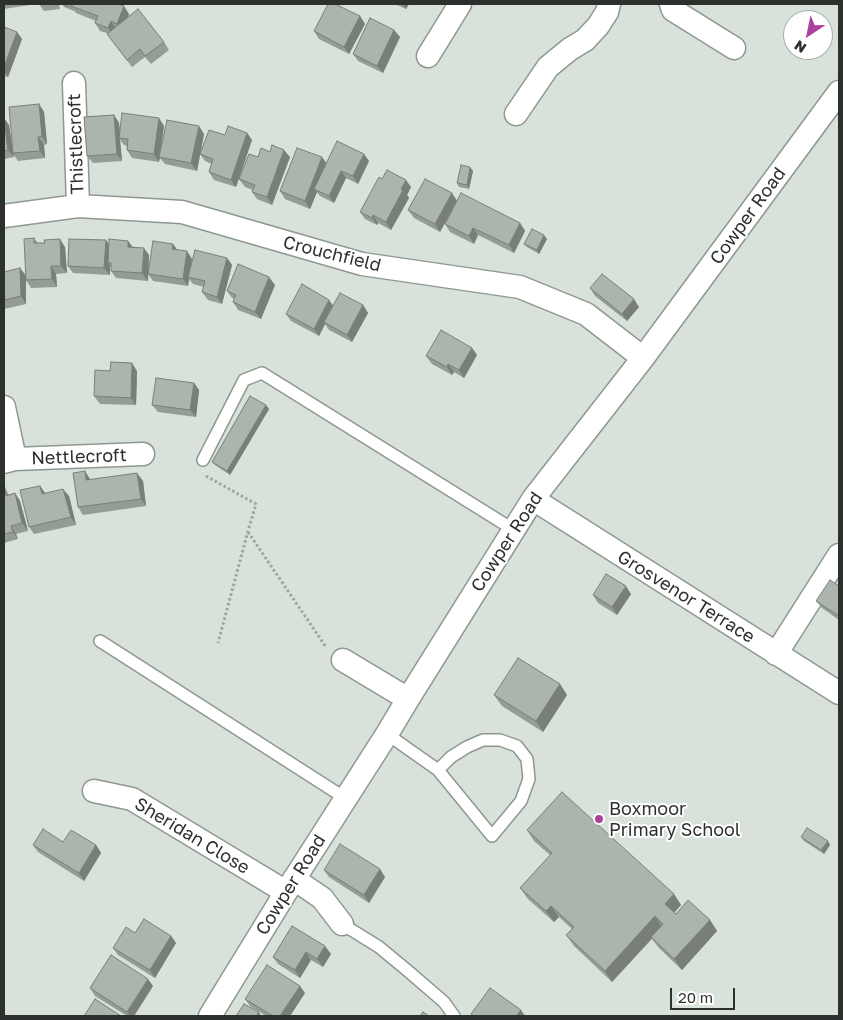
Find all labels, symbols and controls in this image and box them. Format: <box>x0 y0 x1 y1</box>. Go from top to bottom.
north arrow <box>783 10 833 60</box>
text: N <box>791 37 809 57</box>
street label: Thistlecroft <box>63 93 89 195</box>
street label: Cowper Road <box>706 163 790 269</box>
street label: Crouchfield <box>281 231 383 277</box>
street label: Nettlecroft <box>31 445 127 469</box>
street label: Cowper Road <box>467 488 547 596</box>
street label: Grosvenor Terrace <box>613 546 759 648</box>
street label: Sheridan Close <box>131 793 253 879</box>
place label: Boxmoor Primary School <box>609 798 741 841</box>
marker: Boxmoor Primary School <box>593 813 605 825</box>
street label: Cowper Road <box>251 831 331 939</box>
scale bar <box>673 978 738 1010</box>
text: 20 m <box>678 988 713 1006</box>

